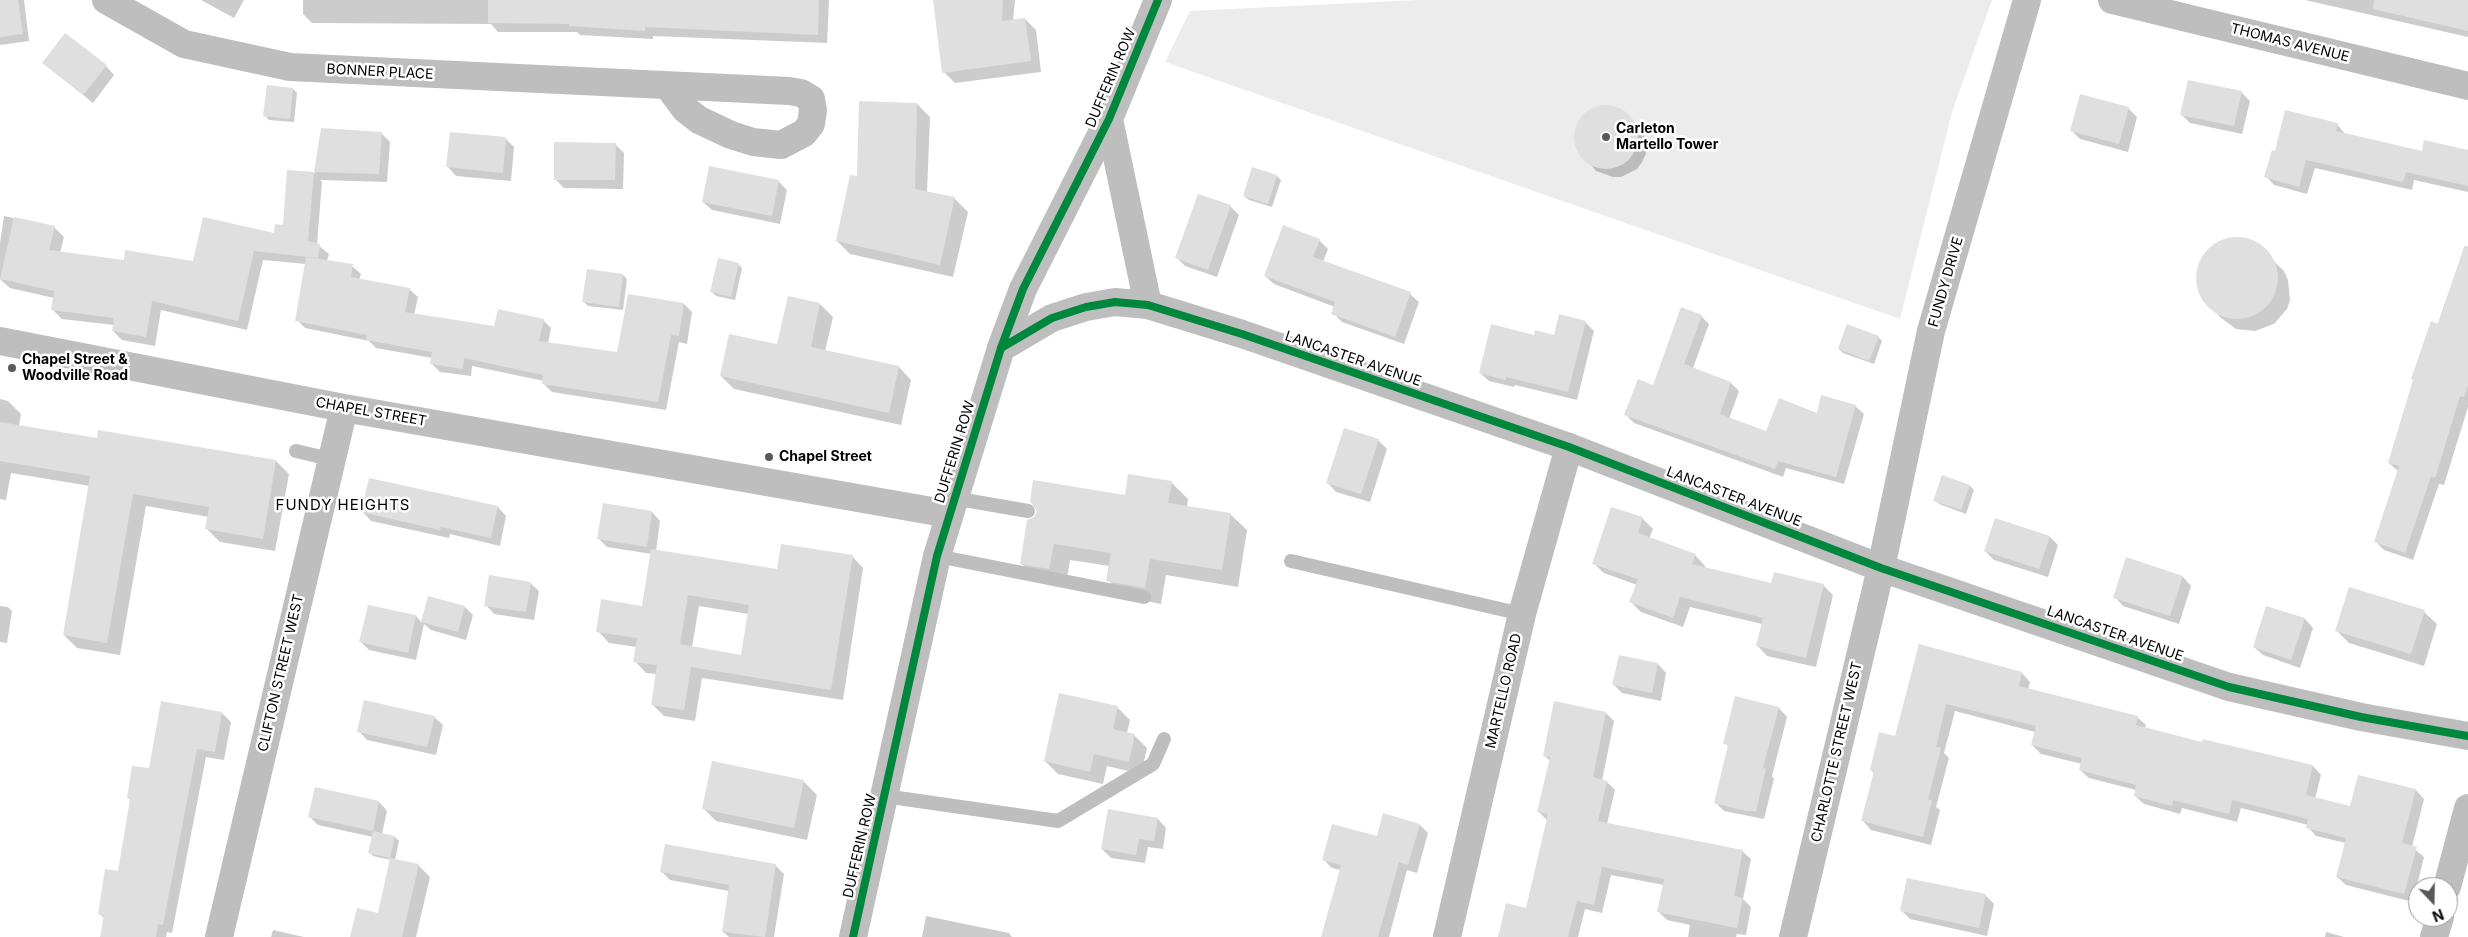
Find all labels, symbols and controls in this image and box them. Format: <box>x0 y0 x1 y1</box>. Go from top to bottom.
street label: THOMAS AVENUE <box>2229 20 2351 66</box>
street label: DUFFERIN ROW <box>1083 26 1139 130</box>
street label: BONNER PLACE <box>326 61 434 83</box>
place label: Carleton Martello Tower <box>1616 121 1718 154</box>
marker: Carleton Martello Tower <box>1600 131 1612 143</box>
street label: FUNDY DRIVE <box>1925 235 1967 329</box>
street label: LANCASTER AVENUE <box>1283 328 1423 390</box>
place label: Chapel Street & Woodville Road <box>22 352 128 384</box>
marker: Chapel Street & Woodville Road <box>6 362 18 374</box>
street label: CHAPEL STREET <box>314 394 428 430</box>
street label: DUFFERIN ROW <box>931 399 979 505</box>
place label: Chapel Street <box>779 449 872 465</box>
marker: Chapel Street <box>763 451 775 463</box>
street label: LANCASTER AVENUE <box>1664 463 1804 531</box>
district label: FUNDY HEIGHTS <box>274 496 412 514</box>
street label: CLIFTON STREET WEST <box>255 593 307 753</box>
street label: LANCASTER AVENUE <box>2045 603 2185 665</box>
street label: MARTELLO ROAD <box>1483 632 1525 750</box>
street label: CHARLOTTE STREET WEST <box>1808 660 1866 844</box>
street label: DUFFERIN ROW <box>840 792 880 900</box>
north arrow <box>2408 877 2458 927</box>
text: N <box>2430 906 2446 925</box>

